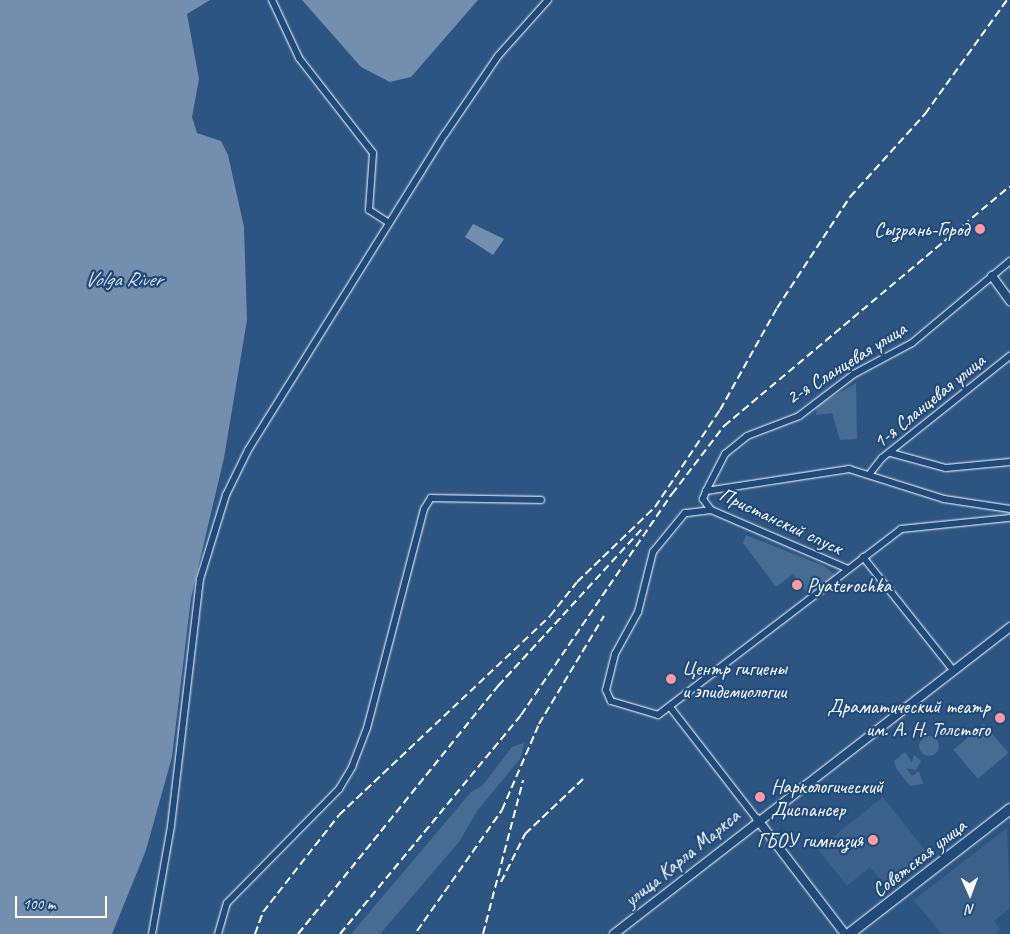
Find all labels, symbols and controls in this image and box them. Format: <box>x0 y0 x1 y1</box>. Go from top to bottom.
place label: Сызрань-Город <box>874 217 969 241</box>
marker: Сызрань-Город <box>973 222 987 236</box>
water label: Volga River <box>84 266 162 292</box>
street label: 2-я Сланцевая улица <box>780 316 912 410</box>
street label: 1-я Сланцевая улица <box>867 348 991 454</box>
street label: Пристанский спуск <box>716 482 846 560</box>
place label: Pyaterochka <box>807 573 891 597</box>
marker: Pyaterochka <box>791 579 803 591</box>
place label: Центр гигиены и эпидемиологии <box>682 656 787 703</box>
marker: Центр гигиены и эпидемиологии <box>664 672 678 686</box>
place label: Драматический театр им. А. Н. Толстого <box>827 694 990 741</box>
marker: Драматический театр им. А. Н. Толстого <box>994 712 1006 724</box>
place label: Наркологический Диспансер <box>771 774 883 821</box>
marker: Наркологический Диспансер <box>753 790 767 804</box>
street label: улица Карла Маркса <box>620 804 744 912</box>
street label: Советская улица <box>866 813 972 903</box>
place label: ГБОУ гимназия <box>757 828 863 852</box>
marker: ГБОУ гимназия <box>867 834 879 846</box>
north arrow <box>945 869 995 919</box>
scale bar <box>18 886 110 918</box>
text: 100 m <box>23 895 55 914</box>
text: N <box>966 901 975 918</box>

